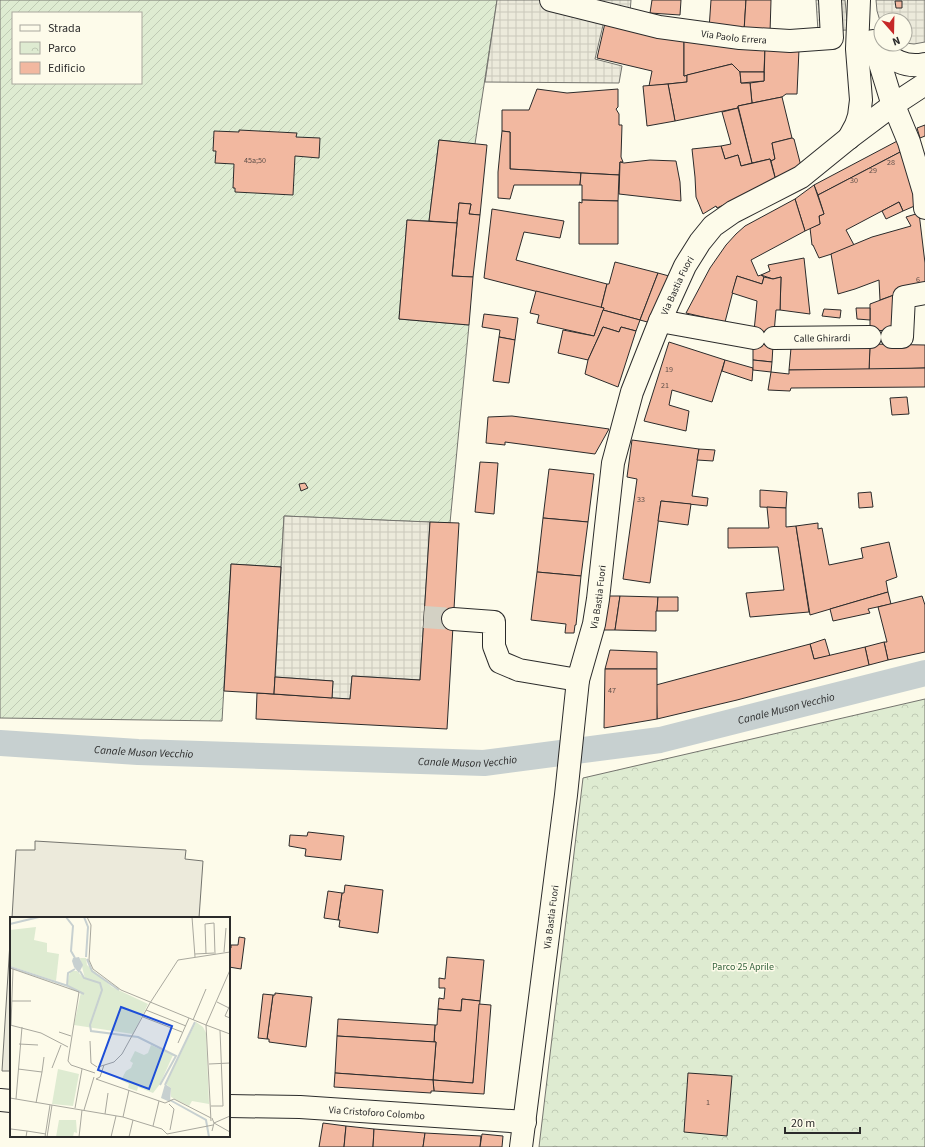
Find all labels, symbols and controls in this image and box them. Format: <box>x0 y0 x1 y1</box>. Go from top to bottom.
legend <box>12 12 142 84</box>
north arrow <box>873 12 913 52</box>
text: Strada <box>48 20 81 37</box>
street label: Via Paolo Errera <box>700 27 767 48</box>
text: N <box>890 33 902 49</box>
text: Parco <box>48 40 76 57</box>
text: Edificio <box>48 60 85 77</box>
house number: 45a;50 <box>244 155 266 166</box>
house number: 28 <box>887 157 895 168</box>
house number: 29 <box>869 165 877 176</box>
house number: 30 <box>850 175 858 186</box>
street label: Via Bastia Fuori <box>658 254 698 318</box>
house number: 6 <box>916 274 920 285</box>
street label: Calle Ghirardi <box>794 331 850 346</box>
house number: 19 <box>665 364 673 375</box>
house number: 21 <box>661 380 669 391</box>
house number: 33 <box>637 494 645 505</box>
street label: Via Bastia Fuori <box>587 565 610 631</box>
house number: 47 <box>608 685 616 696</box>
water label: Canale Muson Vecchio <box>736 689 837 728</box>
water label: Canale Muson Vecchio <box>94 742 194 762</box>
water label: Canale Muson Vecchio <box>418 752 518 771</box>
street label: Via Bastia Fuori <box>540 884 562 950</box>
inset map <box>10 917 230 1137</box>
park label: Parco 25 Aprile <box>712 960 774 974</box>
house number: 1 <box>706 1097 710 1108</box>
street label: Via Cristoforo Colombo <box>328 1103 425 1123</box>
scale bar <box>785 1109 860 1135</box>
text: 20 m <box>791 1115 815 1132</box>

